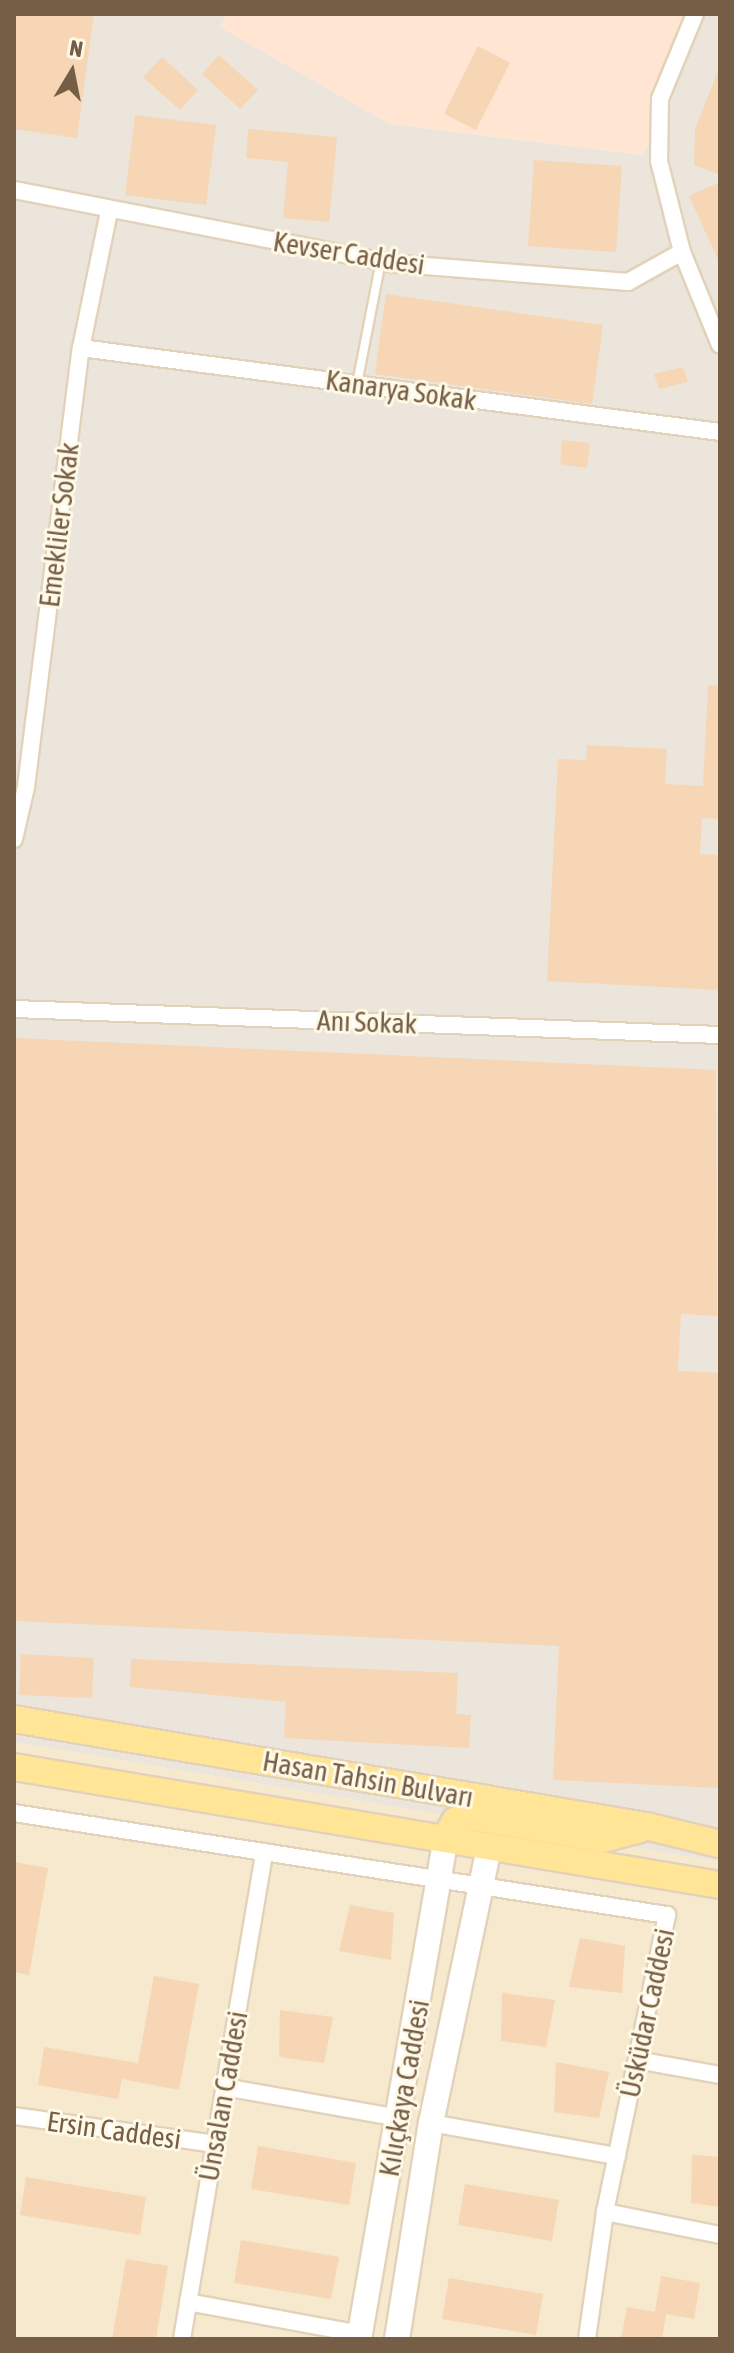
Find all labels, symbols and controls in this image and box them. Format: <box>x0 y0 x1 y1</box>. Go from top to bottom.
north arrow <box>32 32 112 112</box>
text: N <box>68 34 85 62</box>
street label: Kevser Caddesi <box>271 224 427 282</box>
street label: Kanarya Sokak <box>324 363 478 417</box>
street label: Emekliler Sokak <box>32 441 86 609</box>
street label: Anı Sokak <box>316 1003 418 1041</box>
street label: Hasan Tahsin Bulvarı <box>260 1744 476 1814</box>
street label: Üsküdar Caddesi <box>613 1925 681 2101</box>
street label: Kılıçkaya Caddesi <box>372 1997 436 2179</box>
street label: Ünsalan Caddesi <box>192 2008 254 2184</box>
street label: Ersin Caddesi <box>45 2104 183 2156</box>

